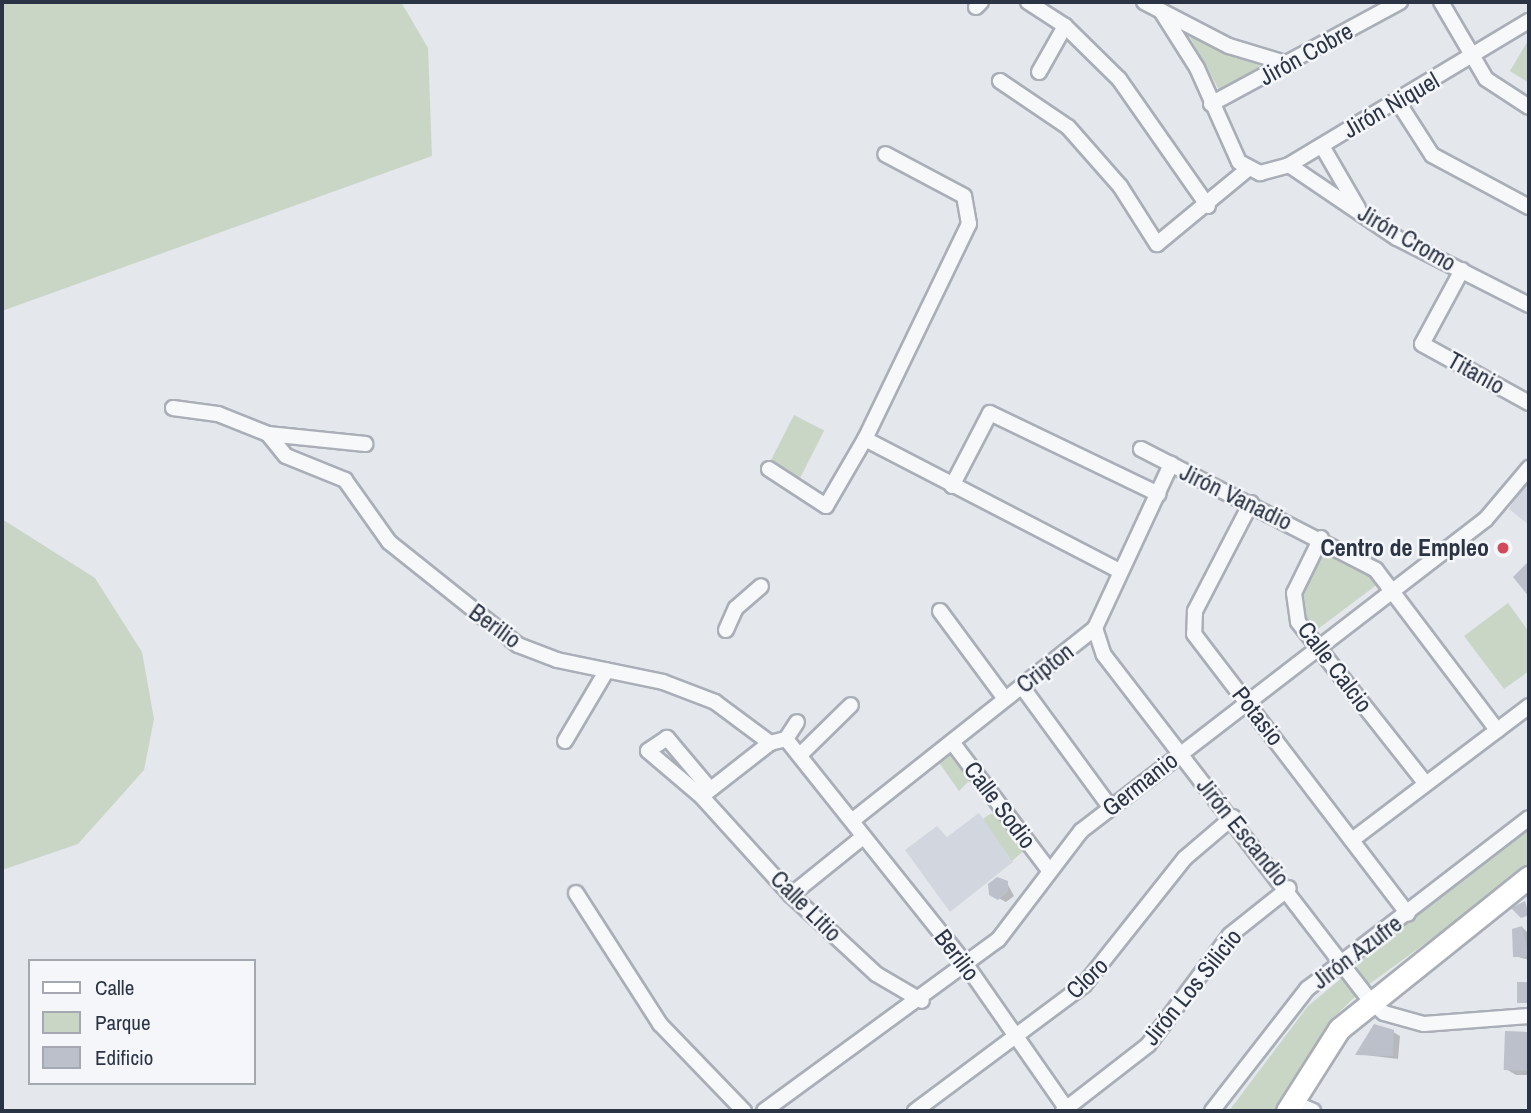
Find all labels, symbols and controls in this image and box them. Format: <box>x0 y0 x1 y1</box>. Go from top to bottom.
street label: Jirón Cobre <box>1254 16 1358 92</box>
street label: Jirón Niquel <box>1338 66 1444 144</box>
street label: Jirón Cromo <box>1353 198 1461 278</box>
street label: Titanio <box>1442 346 1510 400</box>
street label: Jirón Vanadio <box>1175 458 1297 536</box>
place label: Centro de Empleo <box>1321 534 1489 562</box>
marker: Centro de Empleo <box>1495 540 1511 556</box>
street label: Berilio <box>464 598 526 654</box>
street label: Calle Calcio <box>1292 616 1378 718</box>
street label: Cripton <box>1011 637 1079 699</box>
street label: Potasio <box>1226 681 1290 751</box>
street label: Germanio <box>1097 746 1183 822</box>
street label: Calle Sodio <box>958 756 1042 854</box>
street label: Jirón Escandio <box>1191 772 1295 892</box>
street label: Calle Litio <box>764 864 848 948</box>
street label: Jirón Azufre <box>1306 909 1408 995</box>
street label: Jirón Los Silicio <box>1136 923 1248 1051</box>
street label: Berilio <box>928 924 986 986</box>
street label: Cloro <box>1060 951 1114 1005</box>
legend <box>28 959 256 1085</box>
text: Calle <box>95 973 134 1002</box>
text: Parque <box>95 1008 151 1037</box>
text: Edificio <box>95 1043 153 1072</box>

